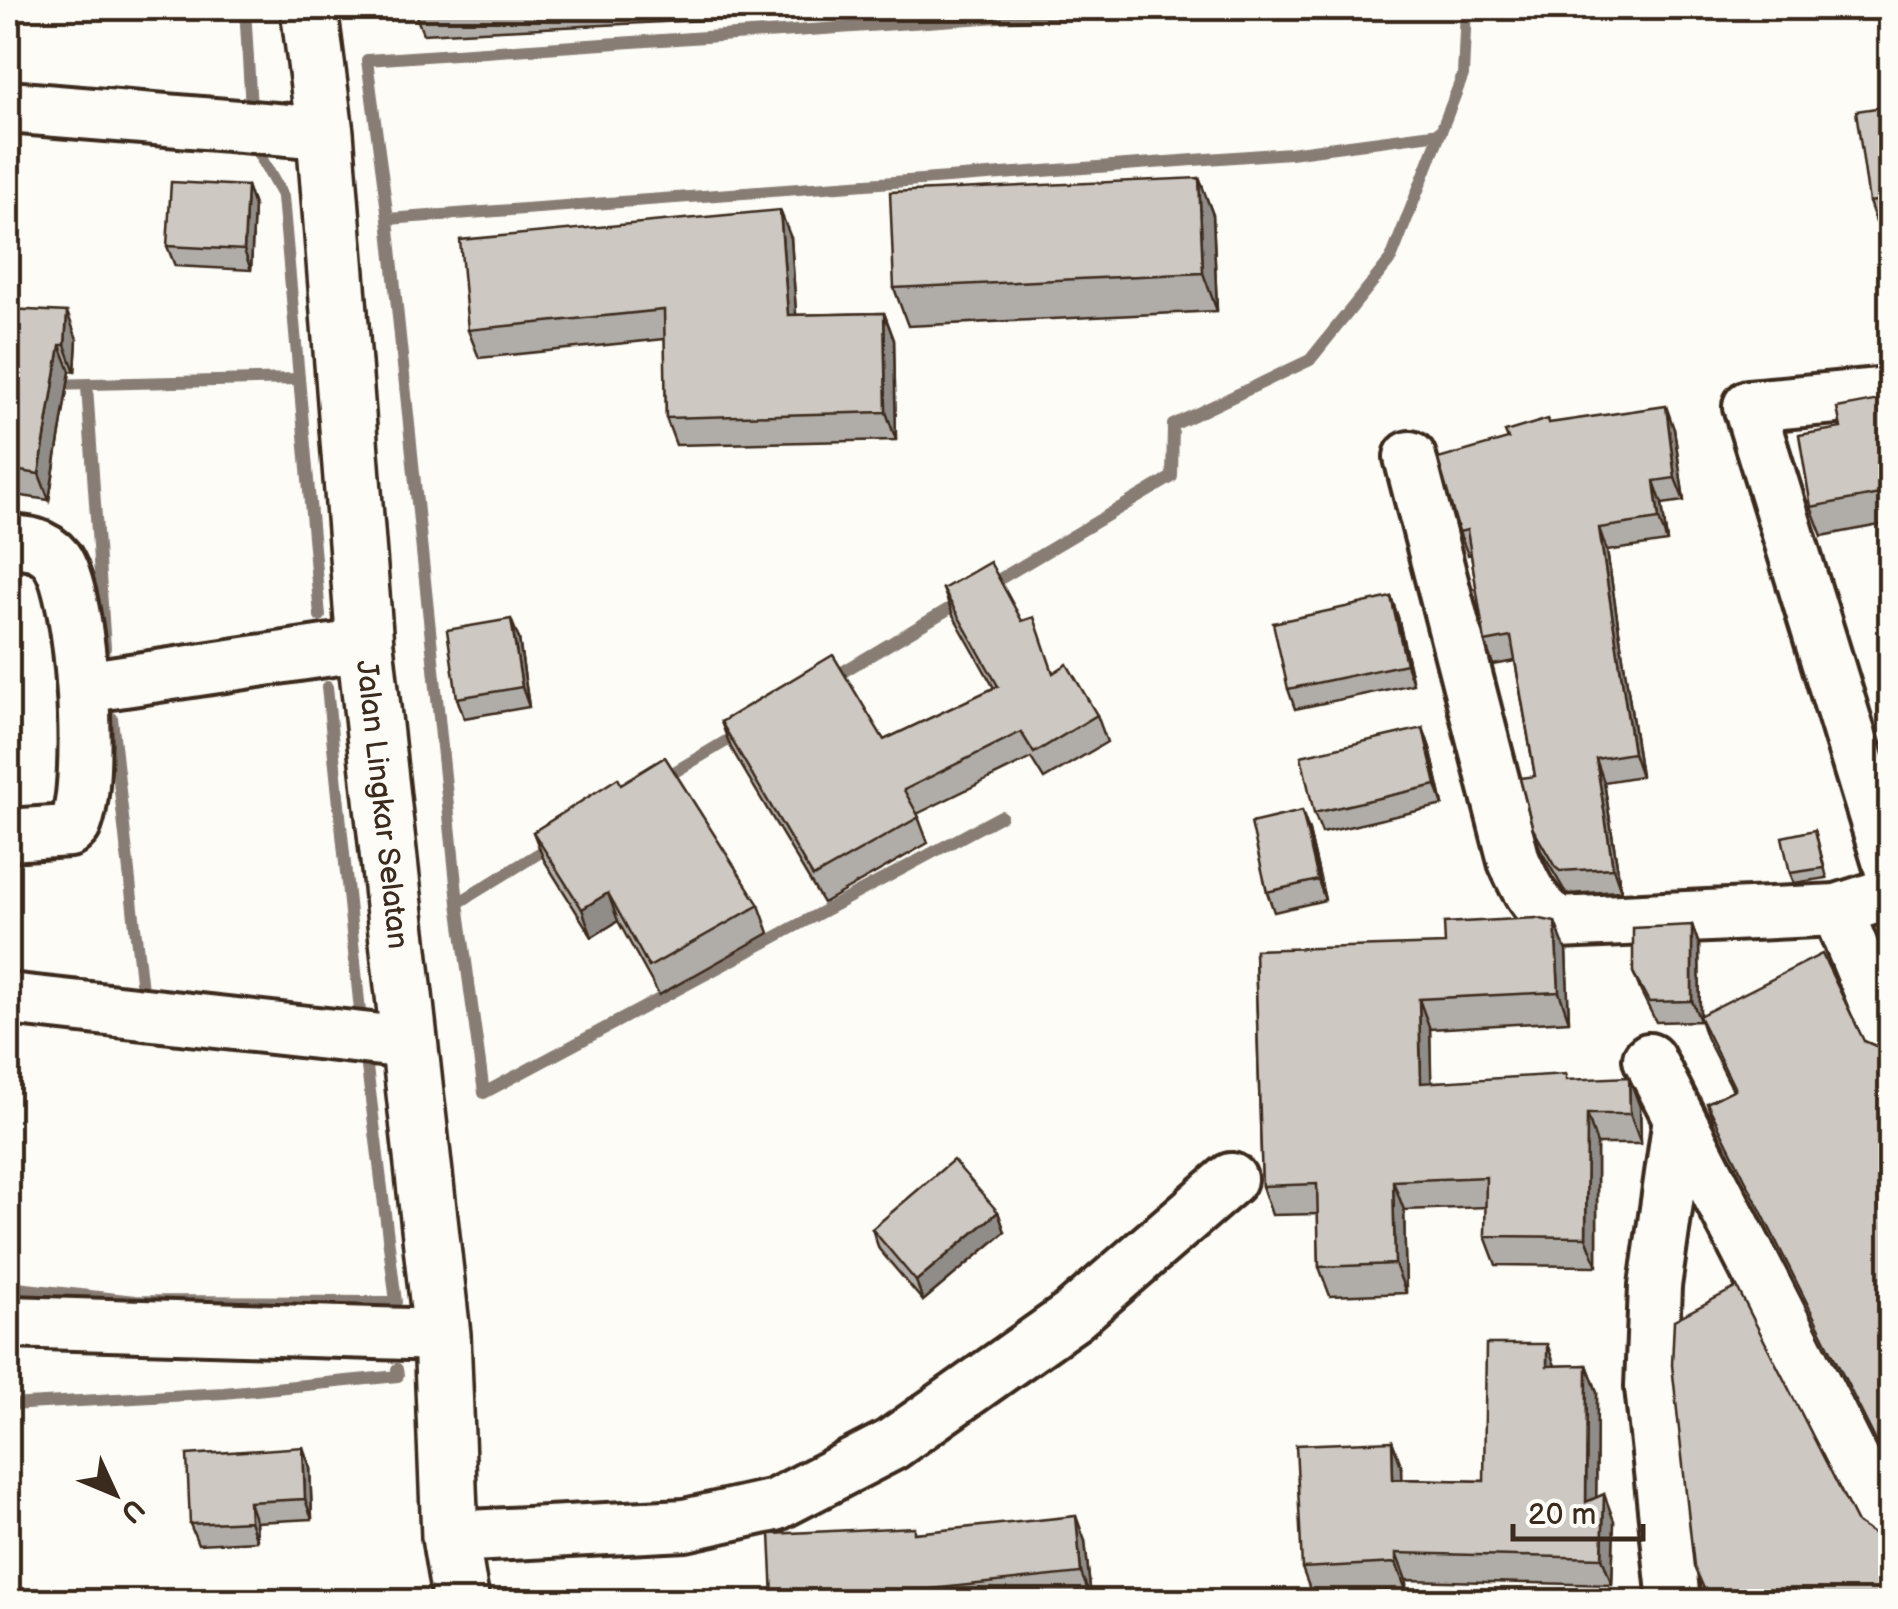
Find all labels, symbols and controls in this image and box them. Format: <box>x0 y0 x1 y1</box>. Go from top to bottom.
street label: Jalan Lingkar Selatan <box>348 658 416 951</box>
north arrow <box>65 1444 165 1544</box>
scale bar <box>1513 1479 1643 1541</box>
text: U <box>113 1492 151 1529</box>
text: 20 m <box>1528 1497 1596 1533</box>

